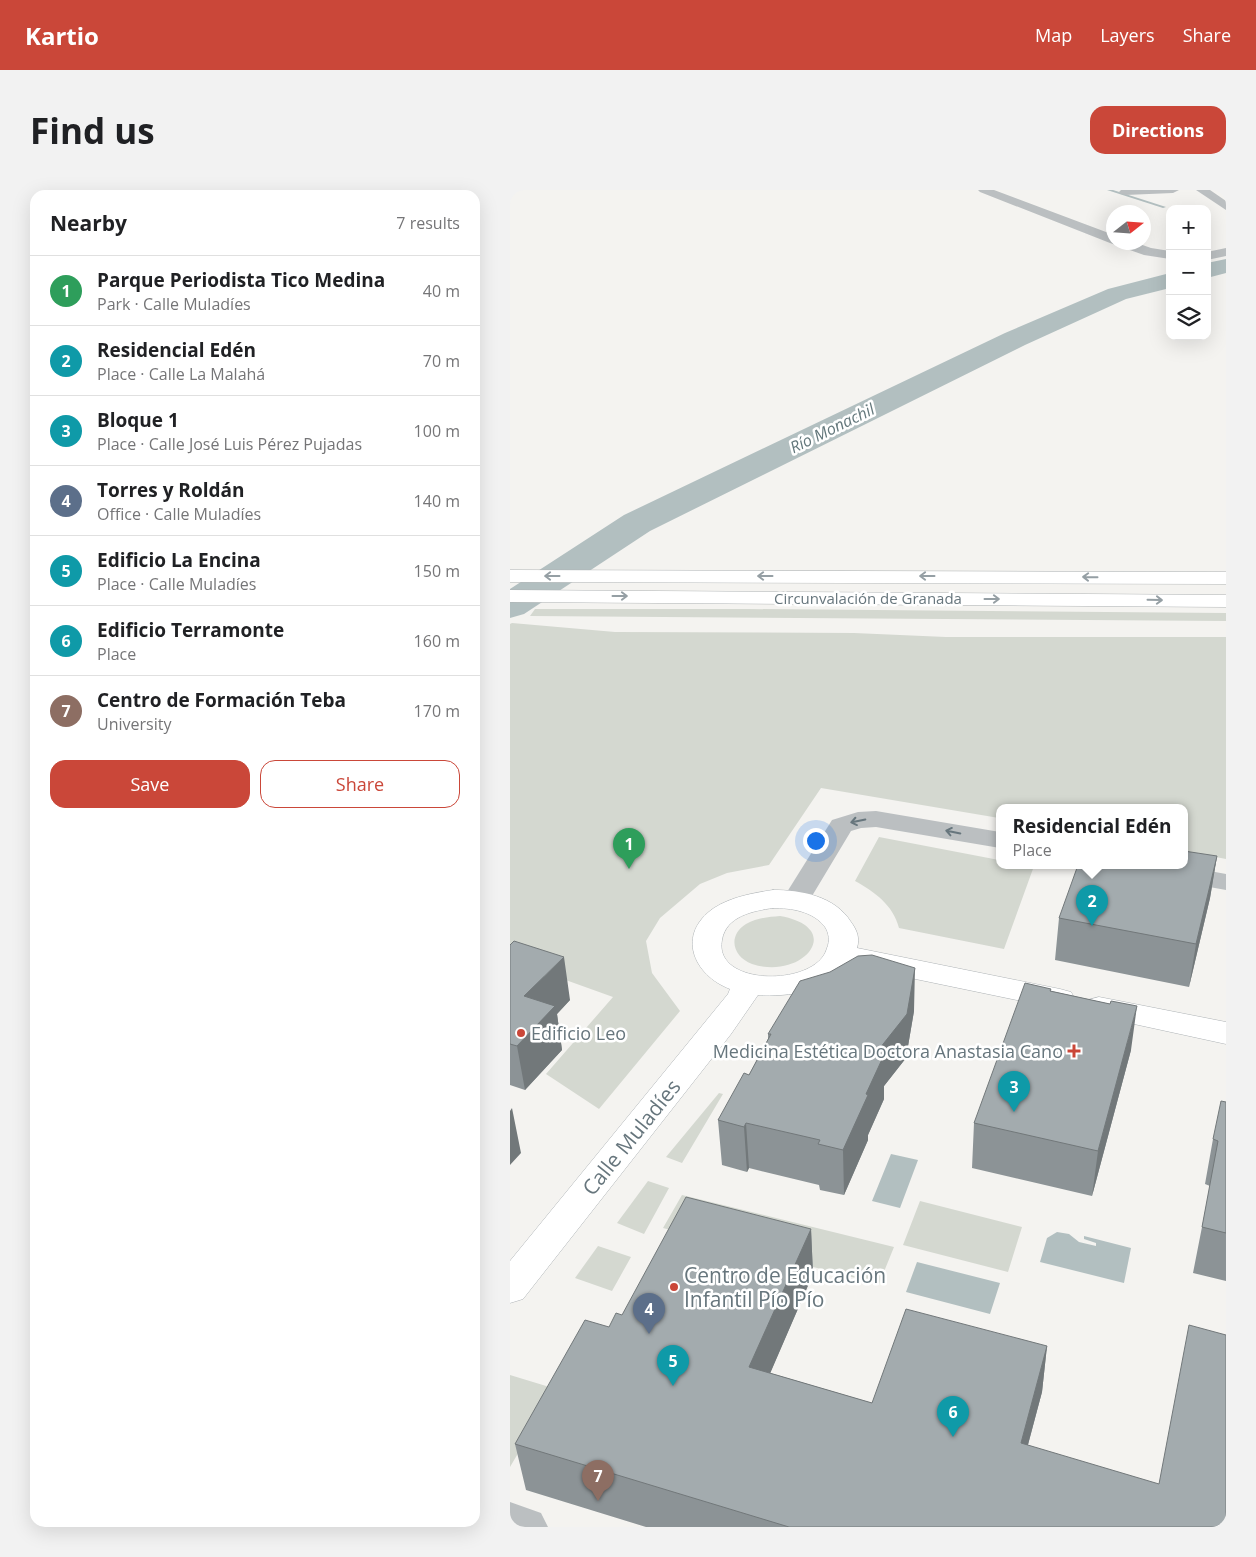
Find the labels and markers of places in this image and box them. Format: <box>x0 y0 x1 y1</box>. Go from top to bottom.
pin: 1 <box>613 828 645 869</box>
pin: 2 <box>1076 885 1108 926</box>
place label: Edificio Leo <box>531 1021 626 1045</box>
marker: Edificio Leo <box>515 1027 527 1039</box>
place label: Medicina Estética Doctora Anastasia Cano <box>713 1039 1063 1063</box>
marker: Medicina Estética Doctora Anastasia Cano <box>1067 1044 1081 1058</box>
pin: 3 <box>998 1071 1030 1112</box>
place label: Centro de Educación Infantil Pío Pío <box>684 1261 886 1313</box>
marker: Centro de Educación Infantil Pío Pío <box>668 1281 680 1293</box>
pin: 4 <box>633 1293 665 1334</box>
pin: 5 <box>657 1345 689 1386</box>
pin: 6 <box>937 1396 969 1437</box>
pin: 7 <box>582 1460 614 1501</box>

